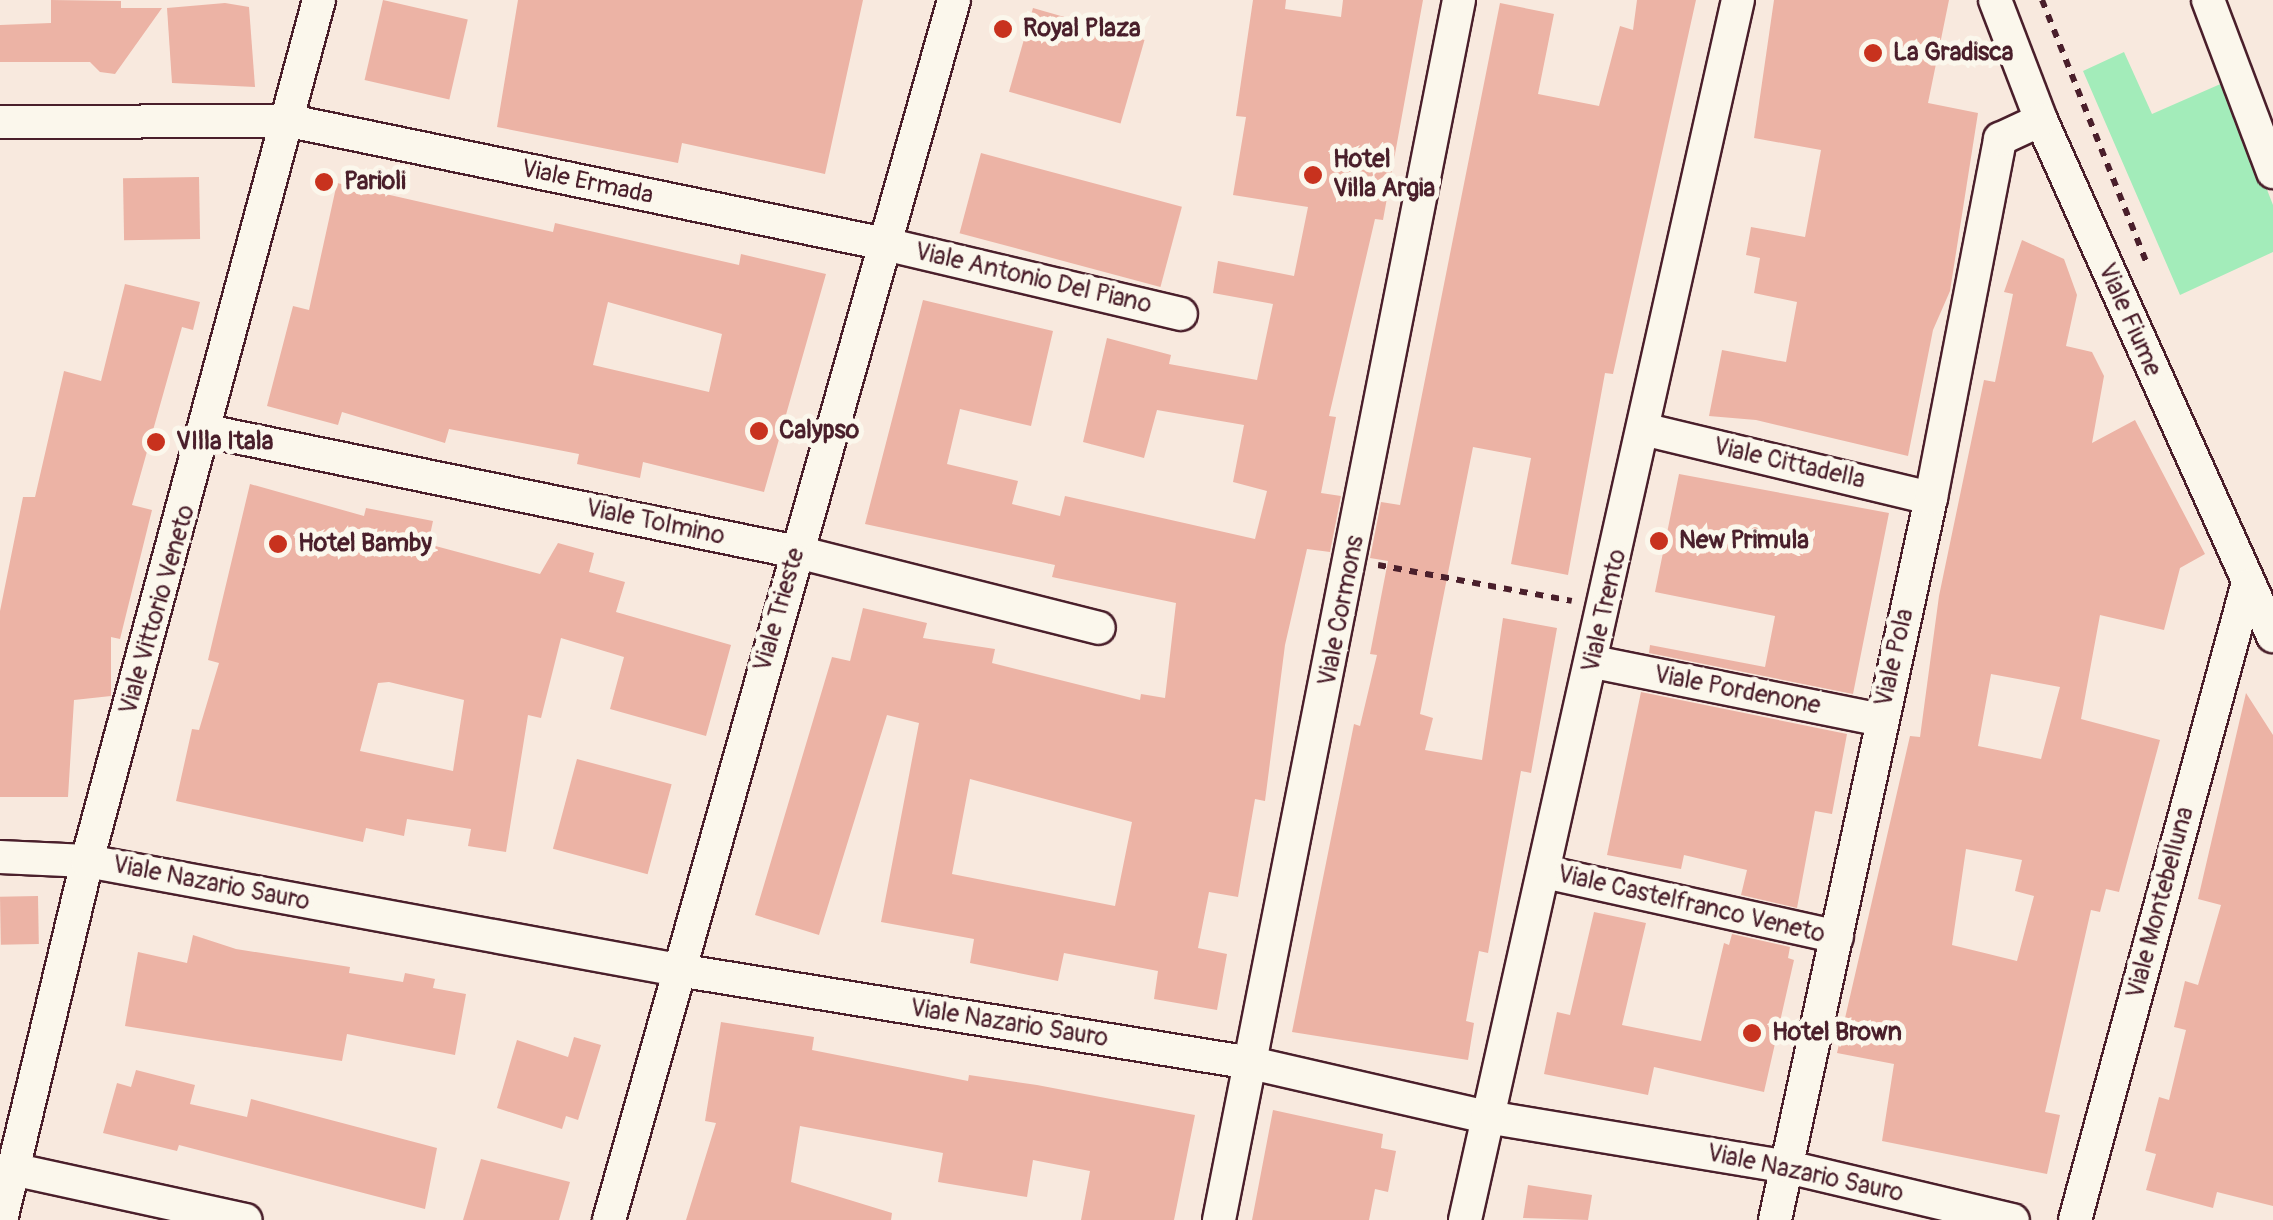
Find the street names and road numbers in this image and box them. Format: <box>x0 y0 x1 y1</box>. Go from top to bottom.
street label: Viale Ermada <box>518 154 656 212</box>
street label: Viale Antonio Del Piano <box>912 237 1154 321</box>
street label: Viale Fiume <box>2091 259 2167 381</box>
street label: Viale Cittadella <box>1710 432 1868 496</box>
street label: Viale Tolmino <box>583 494 727 552</box>
street label: Viale Vittorio Veneto <box>114 502 202 718</box>
street label: Viale Cormons <box>1313 533 1371 689</box>
street label: Viale Trieste <box>748 545 812 675</box>
street label: Viale Trento <box>1576 546 1634 676</box>
street label: Viale Pola <box>1869 606 1921 710</box>
street label: Viale Pordenone <box>1651 660 1823 722</box>
street label: Viale Montebelluna <box>2121 804 2201 1002</box>
street label: Viale Nazario Sauro <box>110 850 312 918</box>
street label: Viale Castelfranco Veneto <box>1554 860 1828 950</box>
street label: Viale Nazario Sauro <box>908 994 1110 1054</box>
street label: Viale Nazario Sauro <box>1704 1139 1906 1209</box>

